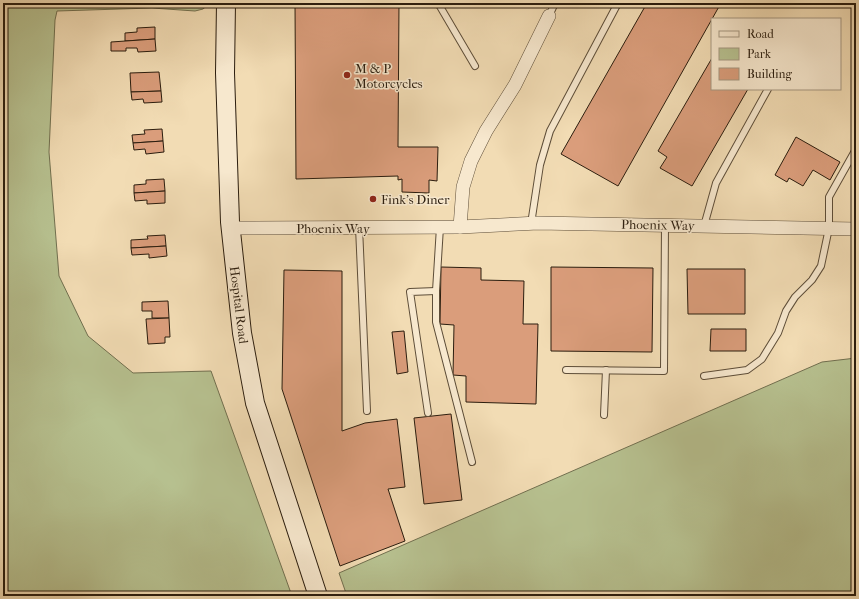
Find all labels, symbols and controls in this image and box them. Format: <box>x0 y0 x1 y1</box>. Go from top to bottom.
legend <box>711 18 841 90</box>
text: Road <box>747 27 774 41</box>
text: Park <box>747 47 772 61</box>
place label: M & P Motorcycles <box>355 61 423 91</box>
text: Building <box>747 67 792 81</box>
marker: M & P Motorcycles <box>342 70 352 80</box>
place label: Fink's Diner <box>381 192 450 207</box>
marker: Fink's Diner <box>368 194 378 204</box>
street label: Phoenix Way <box>621 217 696 233</box>
street label: Phoenix Way <box>296 221 371 236</box>
street label: Hospital Road <box>227 265 251 346</box>

